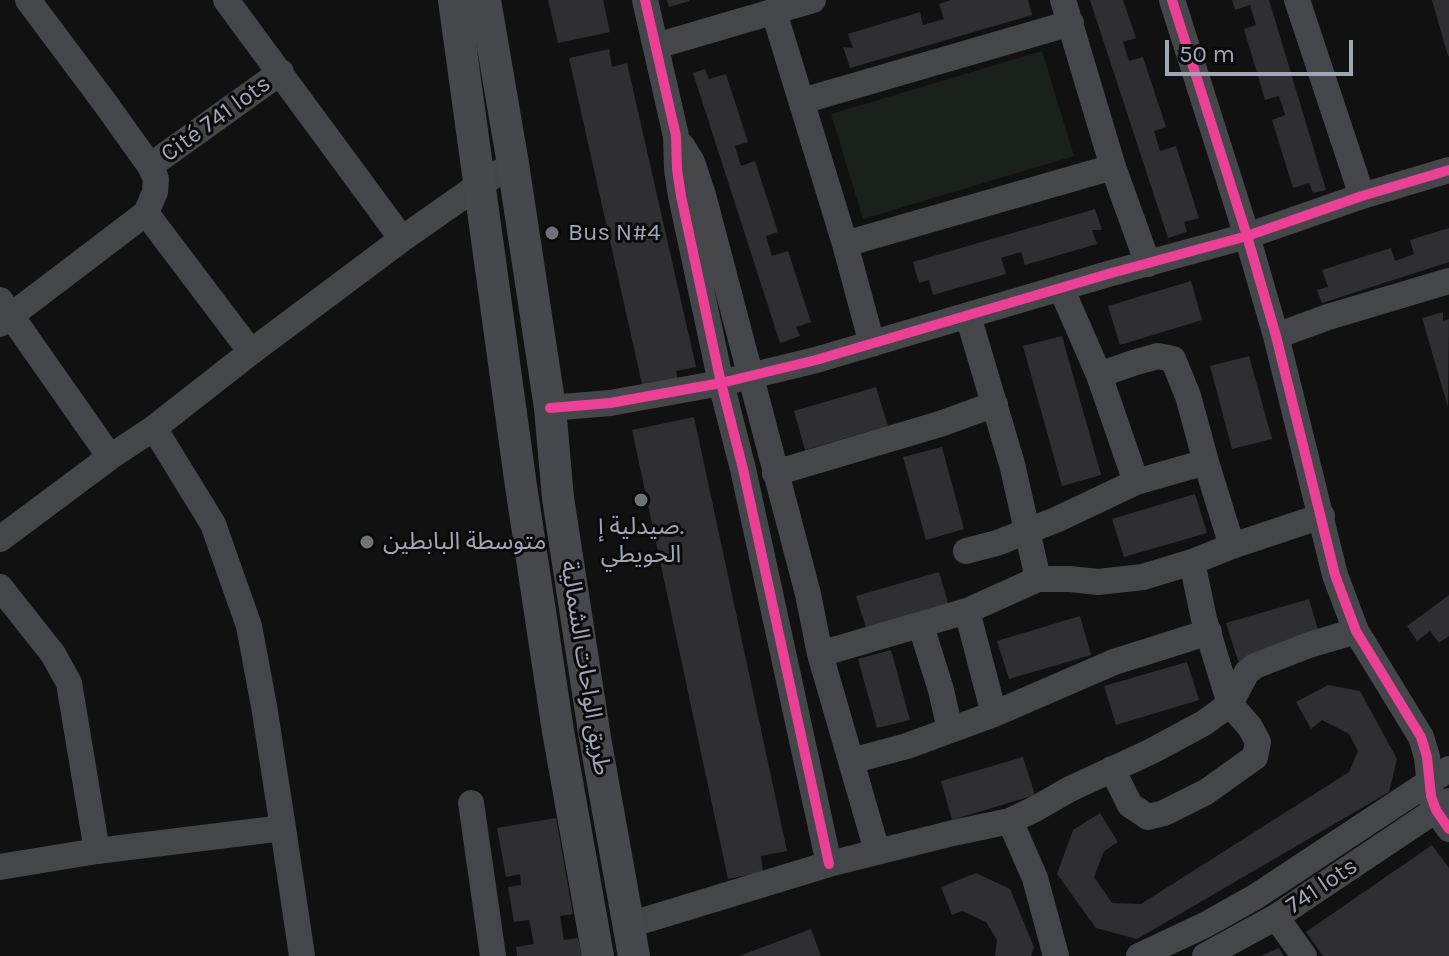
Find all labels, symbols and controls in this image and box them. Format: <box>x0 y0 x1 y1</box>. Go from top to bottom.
scale bar <box>1169 24 1357 74</box>
text: 50 m <box>1179 40 1235 68</box>
street label: Cité 741 lots <box>155 70 277 168</box>
place label: Bus N#4 <box>568 219 661 247</box>
marker: Bus N#4 <box>543 224 561 242</box>
marker: صيدلية إ. الحويطي <box>632 491 650 509</box>
place label: صيدلية إ. الحويطي <box>598 513 684 569</box>
place label: متوسطة البابطين <box>383 528 546 556</box>
marker: متوسطة البابطين <box>358 533 376 551</box>
street label: طريق الواحات الشمالية <box>554 559 616 777</box>
street label: 741 lots <box>1281 852 1363 920</box>

